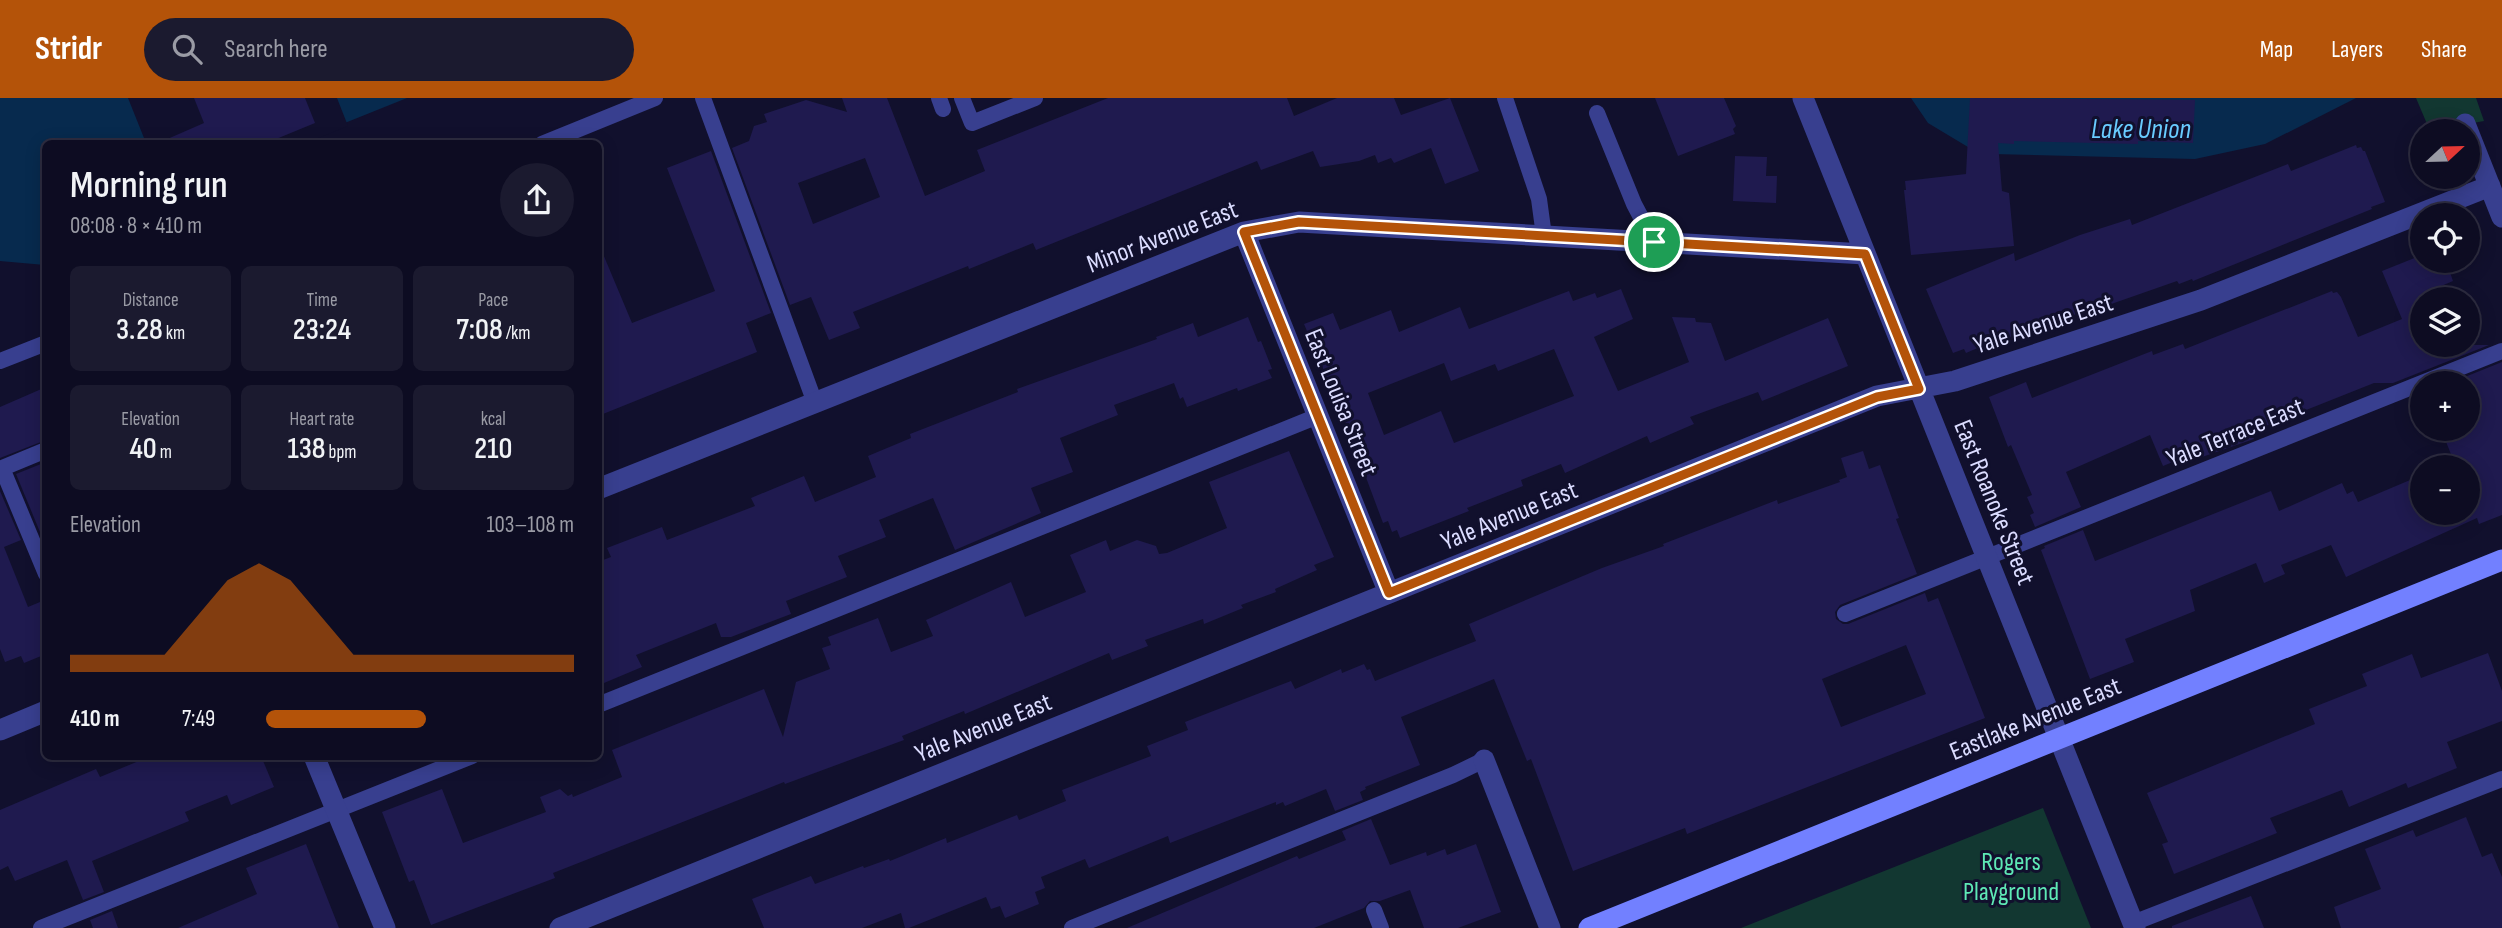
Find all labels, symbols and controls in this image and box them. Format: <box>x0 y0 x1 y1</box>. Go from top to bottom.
search box <box>144 18 634 81</box>
text: Stridr <box>35 29 102 69</box>
icon: search <box>168 30 206 68</box>
text: Search here <box>224 34 328 65</box>
text: Map <box>2260 35 2293 64</box>
text: Layers <box>2331 35 2383 64</box>
text: Share <box>2421 35 2467 64</box>
water label: Lake Union <box>2091 113 2191 146</box>
north arrow <box>2410 119 2480 189</box>
map controls <box>2410 119 2480 525</box>
text: Morning run <box>70 163 228 208</box>
button: share <box>500 163 574 237</box>
street label: Minor Avenue East <box>1083 194 1242 280</box>
button: locate <box>2410 203 2480 273</box>
text: 08:08 · 8 × 410 m <box>70 212 202 240</box>
pin <box>1624 212 1684 272</box>
icon: arrive <box>1635 223 1673 261</box>
street label: Yale Avenue East <box>1970 287 2117 361</box>
button: layers <box>2410 287 2480 357</box>
text: Distance <box>123 289 179 312</box>
text: Time <box>306 289 338 312</box>
text: Pace <box>478 289 508 312</box>
text: 3.28 <box>116 312 163 348</box>
text: 23:24 <box>293 312 351 348</box>
text: 7:08 <box>456 312 503 348</box>
text: km <box>163 322 185 345</box>
text: /km <box>503 322 530 345</box>
street label: East Louisa Street <box>1297 325 1384 481</box>
button: + <box>2410 371 2480 441</box>
street label: Yale Terrace East <box>2162 392 2309 475</box>
text: Elevation <box>121 408 180 431</box>
text: Heart rate <box>290 408 354 431</box>
text: kcal <box>481 408 506 431</box>
street label: East Roanoke Street <box>1946 416 2041 590</box>
text: 40 <box>129 431 157 467</box>
text: 138 <box>287 431 326 467</box>
text: 210 <box>474 431 512 467</box>
text: m <box>157 441 172 464</box>
text: bpm <box>326 441 357 464</box>
button: − <box>2410 455 2480 525</box>
street label: Yale Avenue East <box>1437 475 1582 558</box>
text: Elevation <box>70 511 141 539</box>
text: 103–108 m <box>486 511 574 539</box>
street label: Eastlake Avenue East <box>1945 671 2126 768</box>
street label: Yale Avenue East <box>911 687 1056 770</box>
text: 410 m <box>70 705 120 733</box>
text: 7:49 <box>182 705 215 733</box>
park label: Rogers Playground <box>1963 847 2059 908</box>

